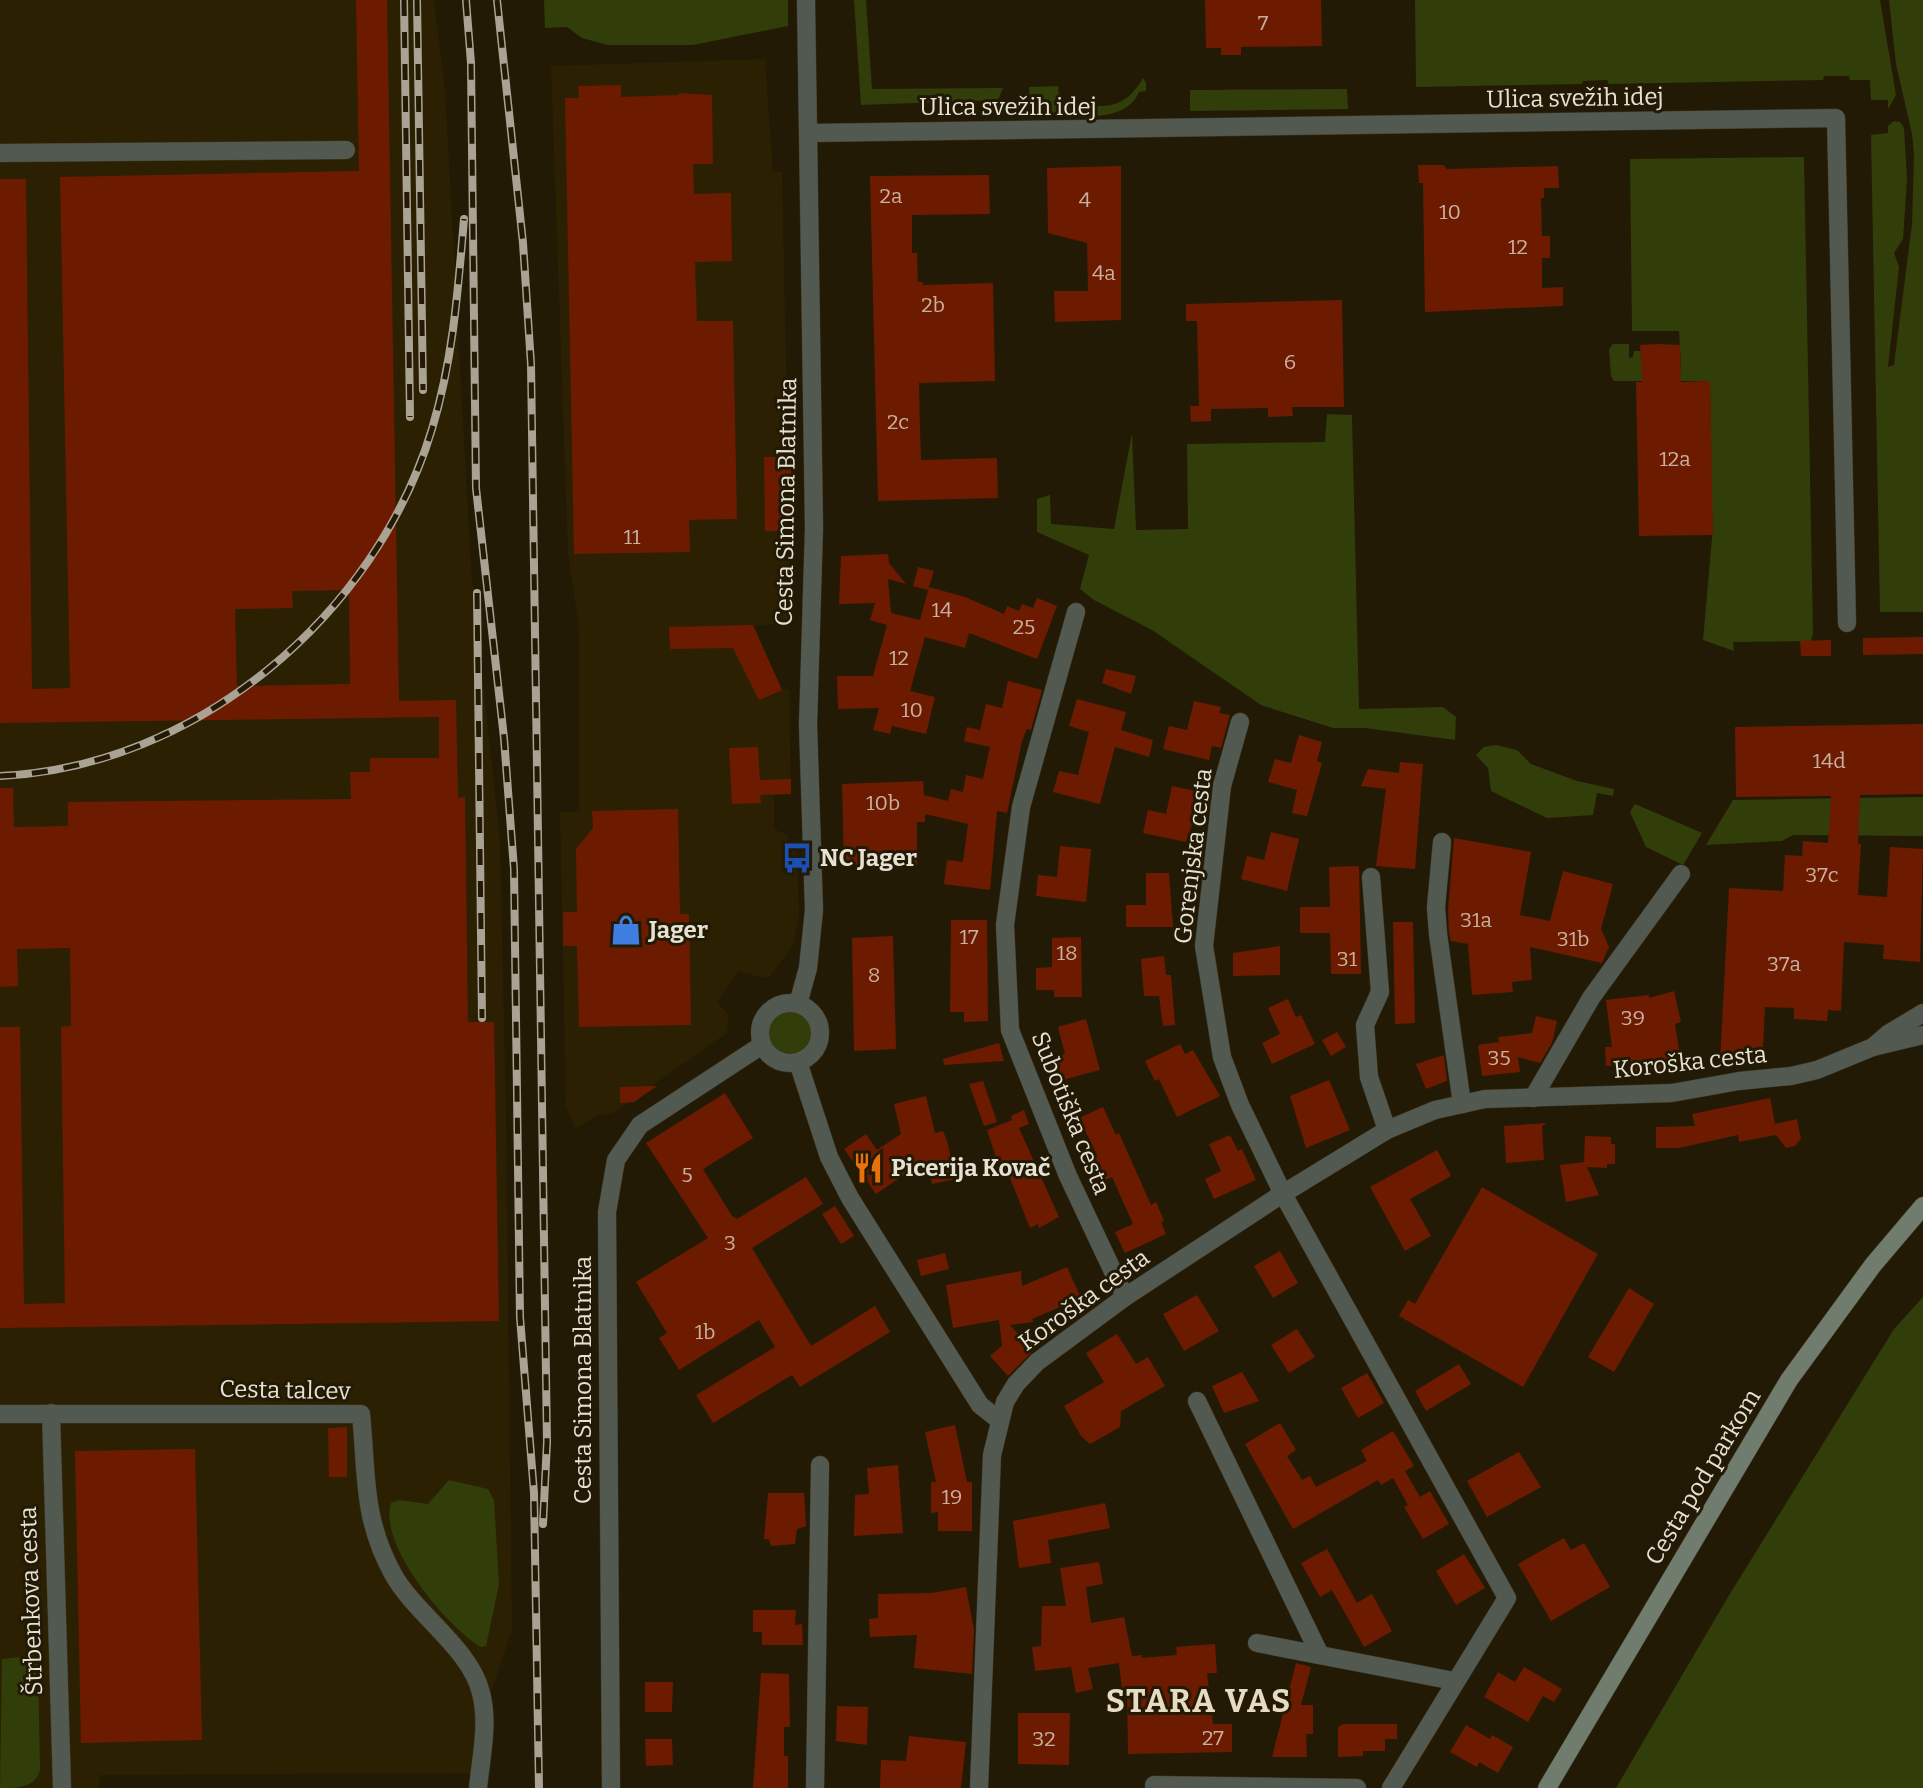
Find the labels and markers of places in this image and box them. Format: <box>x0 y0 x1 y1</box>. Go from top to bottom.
bus stop icon: NC Jager <box>780 841 814 875</box>
place label: NC Jager <box>820 844 917 872</box>
shop icon: Jager <box>609 913 643 947</box>
place label: Jager <box>647 916 708 944</box>
restaurant icon: Picerija Kovač <box>851 1151 885 1185</box>
place label: Picerija Kovač <box>891 1154 1050 1182</box>

